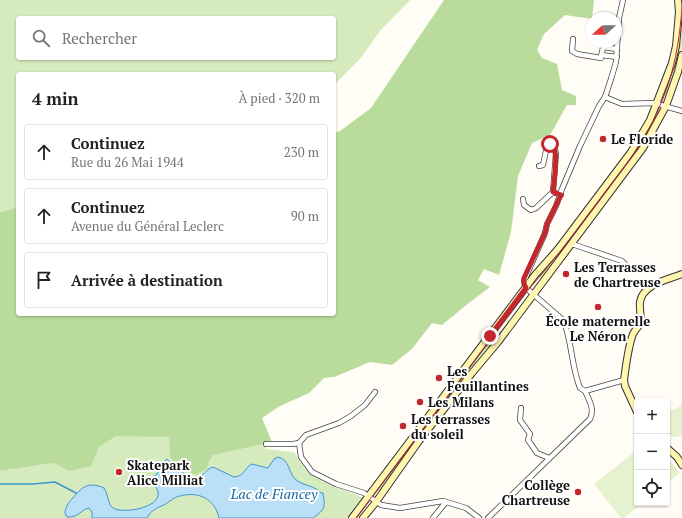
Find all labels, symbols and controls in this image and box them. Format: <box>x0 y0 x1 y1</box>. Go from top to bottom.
north arrow <box>586 12 622 48</box>
search box <box>16 16 336 60</box>
icon: search <box>30 27 52 49</box>
text: Rechercher <box>62 28 137 48</box>
text: 4 min <box>32 87 79 110</box>
text: À pied · 320 m <box>239 89 320 107</box>
place label: Le Floride <box>611 130 673 148</box>
text: Continuez <box>71 133 145 153</box>
marker: Le Floride <box>598 134 608 144</box>
route start <box>541 135 559 153</box>
icon: ahead <box>33 141 55 163</box>
text: 230 m <box>284 143 319 161</box>
text: Rue du 26 Mai 1944 <box>71 153 184 171</box>
text: Continuez <box>71 197 145 217</box>
icon: ahead <box>33 205 55 227</box>
text: 90 m <box>291 207 319 225</box>
text: Avenue du Général Leclerc <box>71 217 224 235</box>
place label: Les Terrasses de Chartreuse <box>574 258 661 291</box>
icon: arrive <box>33 269 55 291</box>
marker: Les Terrasses de Chartreuse <box>561 269 571 279</box>
text: Arrivée à destination <box>71 270 223 290</box>
marker: École maternelle Le Néron <box>593 302 603 312</box>
place label: École maternelle Le Néron <box>546 312 650 345</box>
route end <box>481 327 499 345</box>
place label: Les Feuillantines <box>447 362 529 395</box>
marker: Les Feuillantines <box>434 373 444 383</box>
place label: Les Milans <box>428 393 494 411</box>
marker: Les Milans <box>415 397 425 407</box>
map controls <box>634 398 670 506</box>
button: + <box>634 398 670 434</box>
place label: Les terrasses du soleil <box>411 410 490 443</box>
marker: Les terrasses du soleil <box>398 421 408 431</box>
button: − <box>634 434 670 470</box>
place label: Skatepark Alice Milliat <box>127 456 204 489</box>
marker: Skatepark Alice Milliat <box>114 467 124 477</box>
button: locate <box>634 470 670 506</box>
place label: Collège Chartreuse <box>502 476 570 509</box>
water label: Lac de Fiancey <box>230 484 318 503</box>
marker: Collège Chartreuse <box>573 487 583 497</box>

